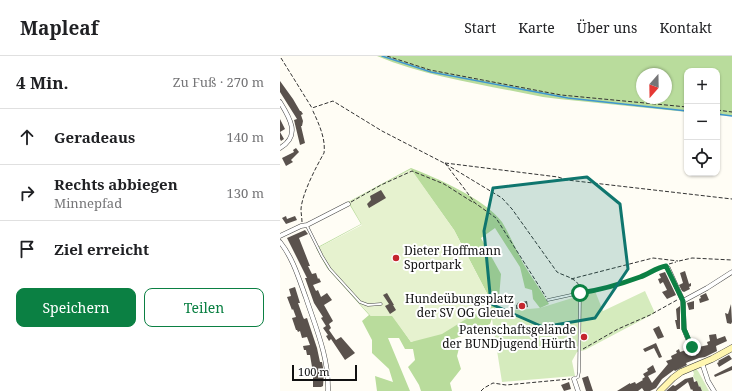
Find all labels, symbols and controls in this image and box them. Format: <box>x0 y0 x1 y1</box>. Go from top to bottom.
text: Mapleaf <box>20 15 98 41</box>
text: Start <box>464 18 496 37</box>
text: Karte <box>518 18 555 37</box>
text: Über uns <box>577 18 637 37</box>
text: Kontakt <box>659 18 712 37</box>
north arrow <box>636 68 672 104</box>
map controls <box>684 68 720 176</box>
button: + <box>684 68 720 104</box>
text: 4 Min. <box>16 71 69 94</box>
text: Zu Fuß · 270 m <box>173 73 264 91</box>
button: − <box>684 104 720 140</box>
icon: ahead <box>16 126 38 148</box>
text: Geradeaus <box>54 127 135 147</box>
text: 140 m <box>227 128 264 146</box>
button: locate <box>684 140 720 176</box>
text: Rechts abbiegen <box>54 174 178 194</box>
icon: right <box>16 182 38 204</box>
text: 130 m <box>227 184 264 202</box>
text: Minnepfad <box>54 194 122 212</box>
icon: arrive <box>16 238 38 260</box>
text: Ziel erreicht <box>54 239 149 259</box>
place label: Dieter Hoffmann Sportpark <box>404 242 501 273</box>
marker: Dieter Hoffmann Sportpark <box>391 253 401 263</box>
route start <box>571 284 589 302</box>
button: Speichern <box>16 288 136 327</box>
button: Teilen <box>144 288 264 327</box>
place label: Hundeübungsplatz der SV OG Gleuel <box>405 290 514 321</box>
marker: Hundeübungsplatz der SV OG Gleuel <box>517 301 527 311</box>
place label: Patenschaftsgelände der BUNDjugend Hürth <box>442 321 576 352</box>
marker: Patenschaftsgelände der BUNDjugend Hürth <box>579 332 589 342</box>
route end <box>683 338 701 356</box>
scale bar <box>292 363 357 382</box>
text: 100 m <box>298 364 330 379</box>

